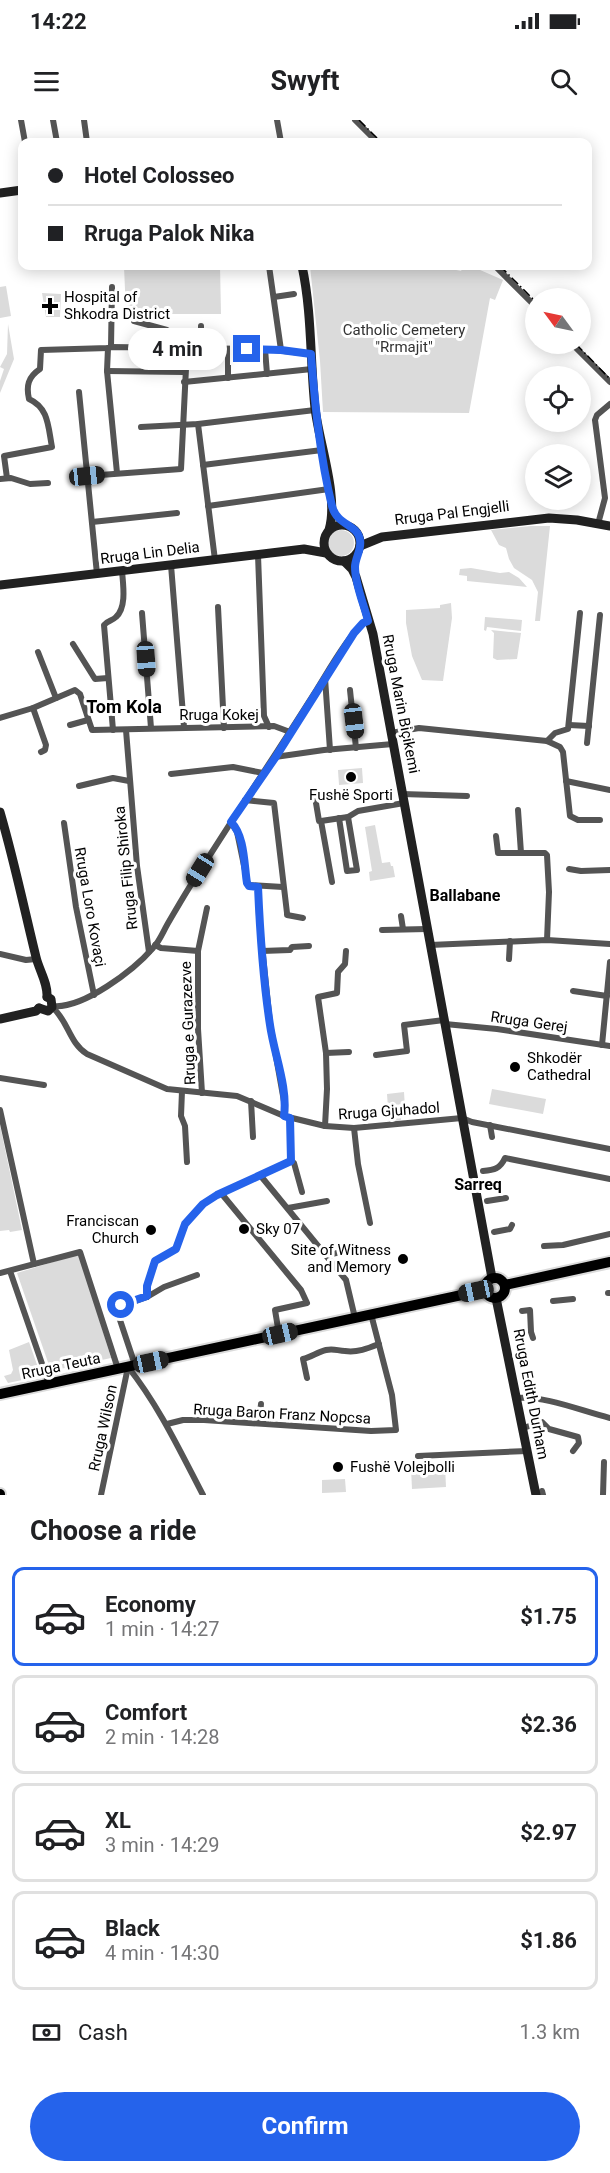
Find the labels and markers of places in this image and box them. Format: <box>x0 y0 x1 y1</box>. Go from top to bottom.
place label: Hospital of Shkodra District <box>64 288 170 323</box>
marker: Hospital of Shkodra District <box>41 297 59 315</box>
marker: Fushë Sporti <box>344 770 358 784</box>
place label: Fushë Sporti <box>309 786 393 804</box>
place label: Shkodër Cathedral <box>527 1049 591 1084</box>
marker: Shkodër Cathedral <box>508 1060 522 1074</box>
place label: Franciscan Church <box>66 1212 139 1247</box>
place label: Sky 07 <box>256 1220 300 1238</box>
marker: Sky 07 <box>237 1222 251 1236</box>
marker: Franciscan Church <box>144 1223 158 1237</box>
place label: Site of Witness and Memory <box>291 1241 391 1276</box>
marker: Site of Witness and Memory <box>396 1252 410 1266</box>
place label: Fushë Volejbolli <box>350 1458 455 1476</box>
marker: Fushë Volejbolli <box>331 1460 345 1474</box>

